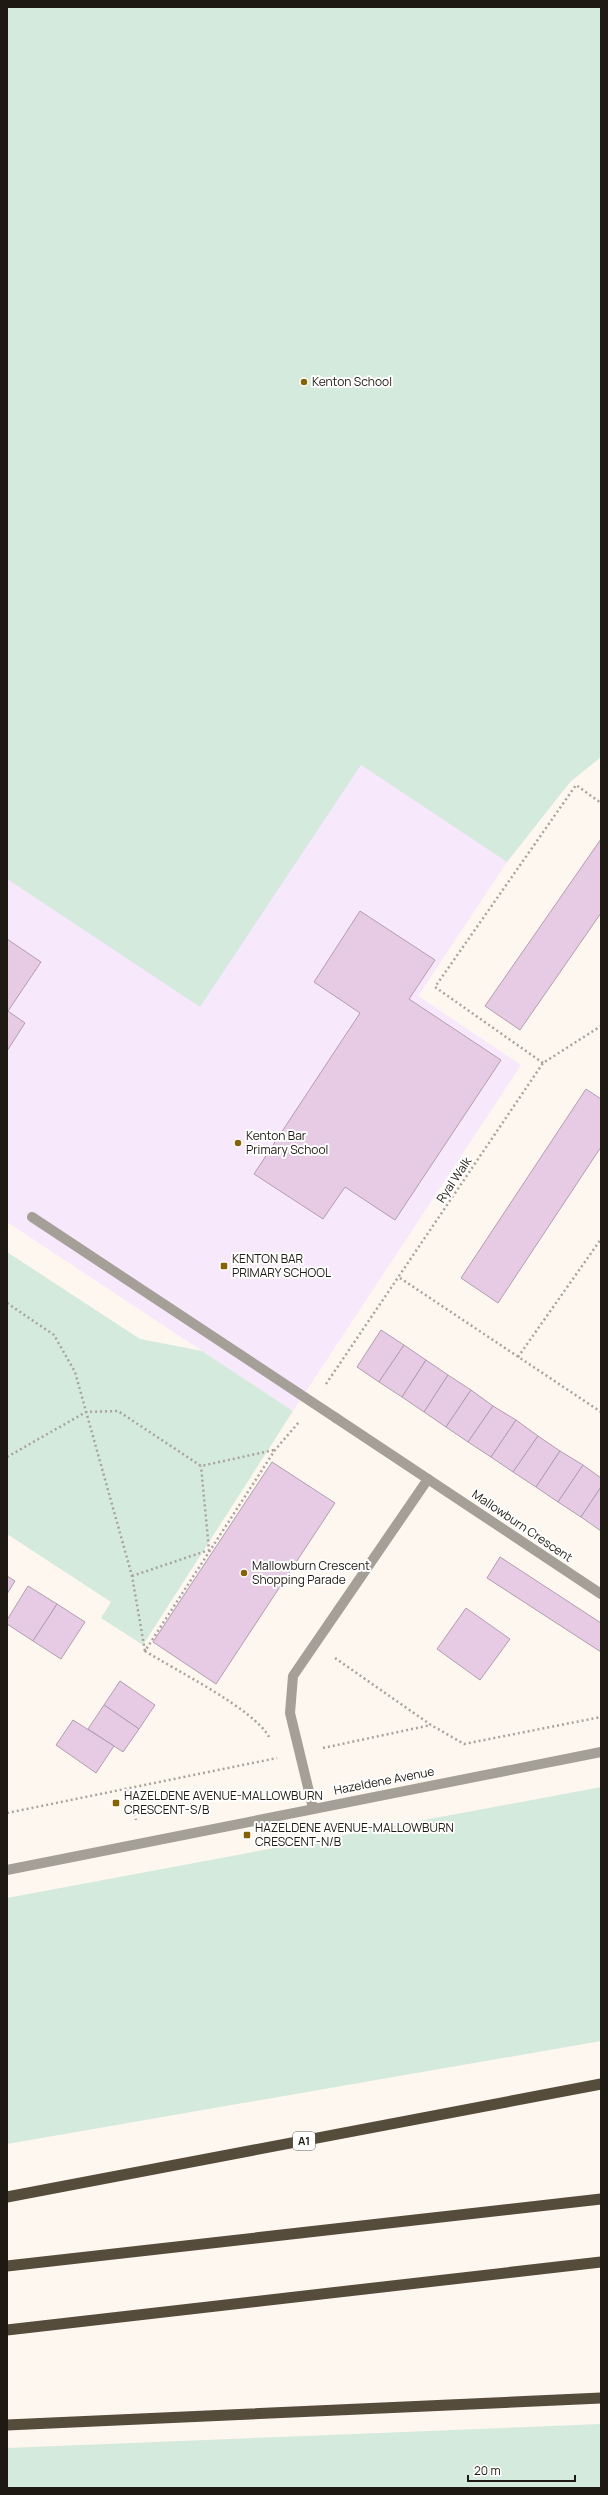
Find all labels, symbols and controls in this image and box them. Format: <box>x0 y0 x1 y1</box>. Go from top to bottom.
place label: Kenton School <box>312 373 392 390</box>
marker: Kenton School <box>299 377 309 387</box>
place label: Kenton Bar Primary School <box>246 1127 328 1158</box>
marker: Kenton Bar Primary School <box>233 1138 243 1148</box>
street label: Ryal Walk <box>432 1153 476 1206</box>
place label: KENTON BAR PRIMARY SCHOOL <box>232 1250 331 1281</box>
marker: KENTON BAR PRIMARY SCHOOL <box>219 1261 229 1271</box>
street label: Mallowburn Crescent <box>469 1486 576 1566</box>
place label: Mallowburn Crescent Shopping Parade <box>252 1557 370 1588</box>
marker: Mallowburn Crescent Shopping Parade <box>239 1568 249 1578</box>
street label: Hazeldene Avenue <box>332 1762 436 1799</box>
place label: HAZELDENE AVENUE-MALLOWBURN CRESCENT-S/B <box>124 1787 323 1818</box>
marker: HAZELDENE AVENUE-MALLOWBURN CRESCENT-S/B <box>111 1798 121 1808</box>
place label: HAZELDENE AVENUE-MALLOWBURN CRESCENT-N/B <box>255 1819 454 1850</box>
marker: HAZELDENE AVENUE-MALLOWBURN CRESCENT-N/B <box>242 1830 252 1840</box>
road number: A1 <box>293 2132 315 2150</box>
scale bar <box>468 2457 575 2483</box>
text: 20 m <box>474 2462 501 2479</box>

